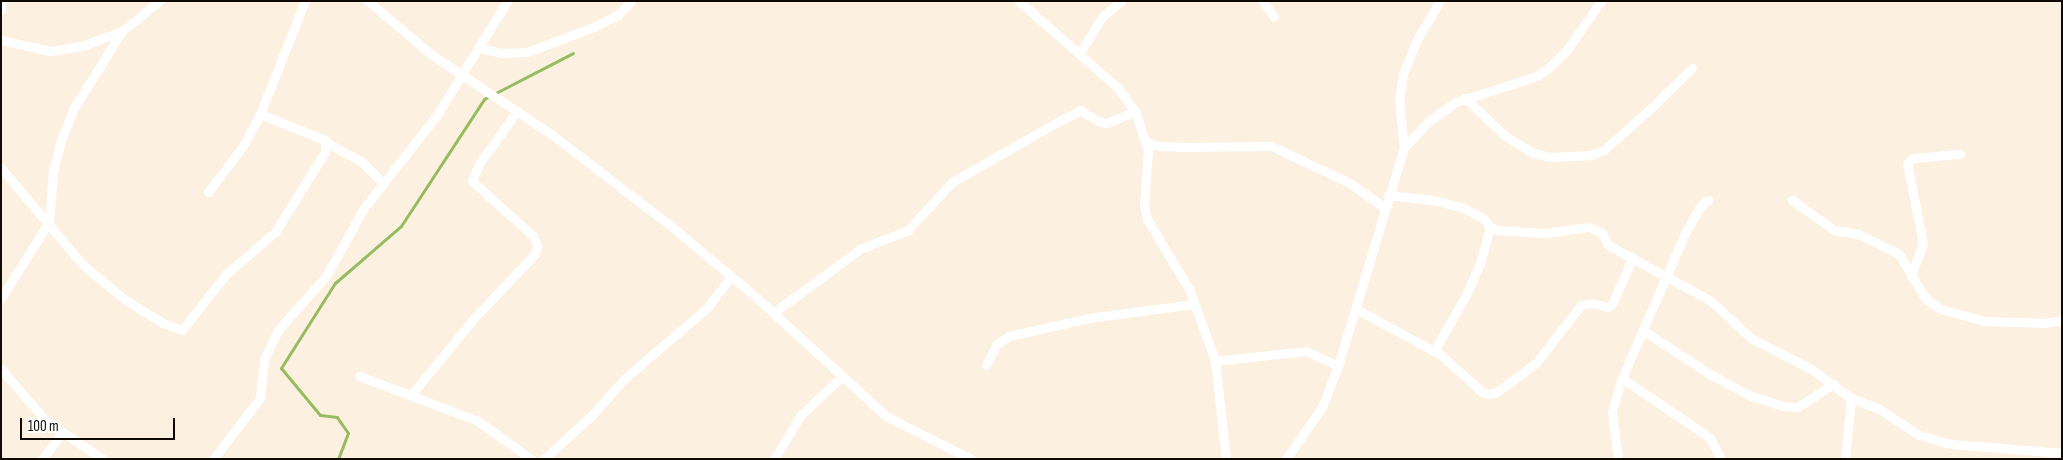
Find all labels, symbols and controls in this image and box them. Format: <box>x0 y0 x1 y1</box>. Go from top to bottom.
scale bar <box>22 408 178 440</box>
text: 100 m <box>28 417 59 436</box>

